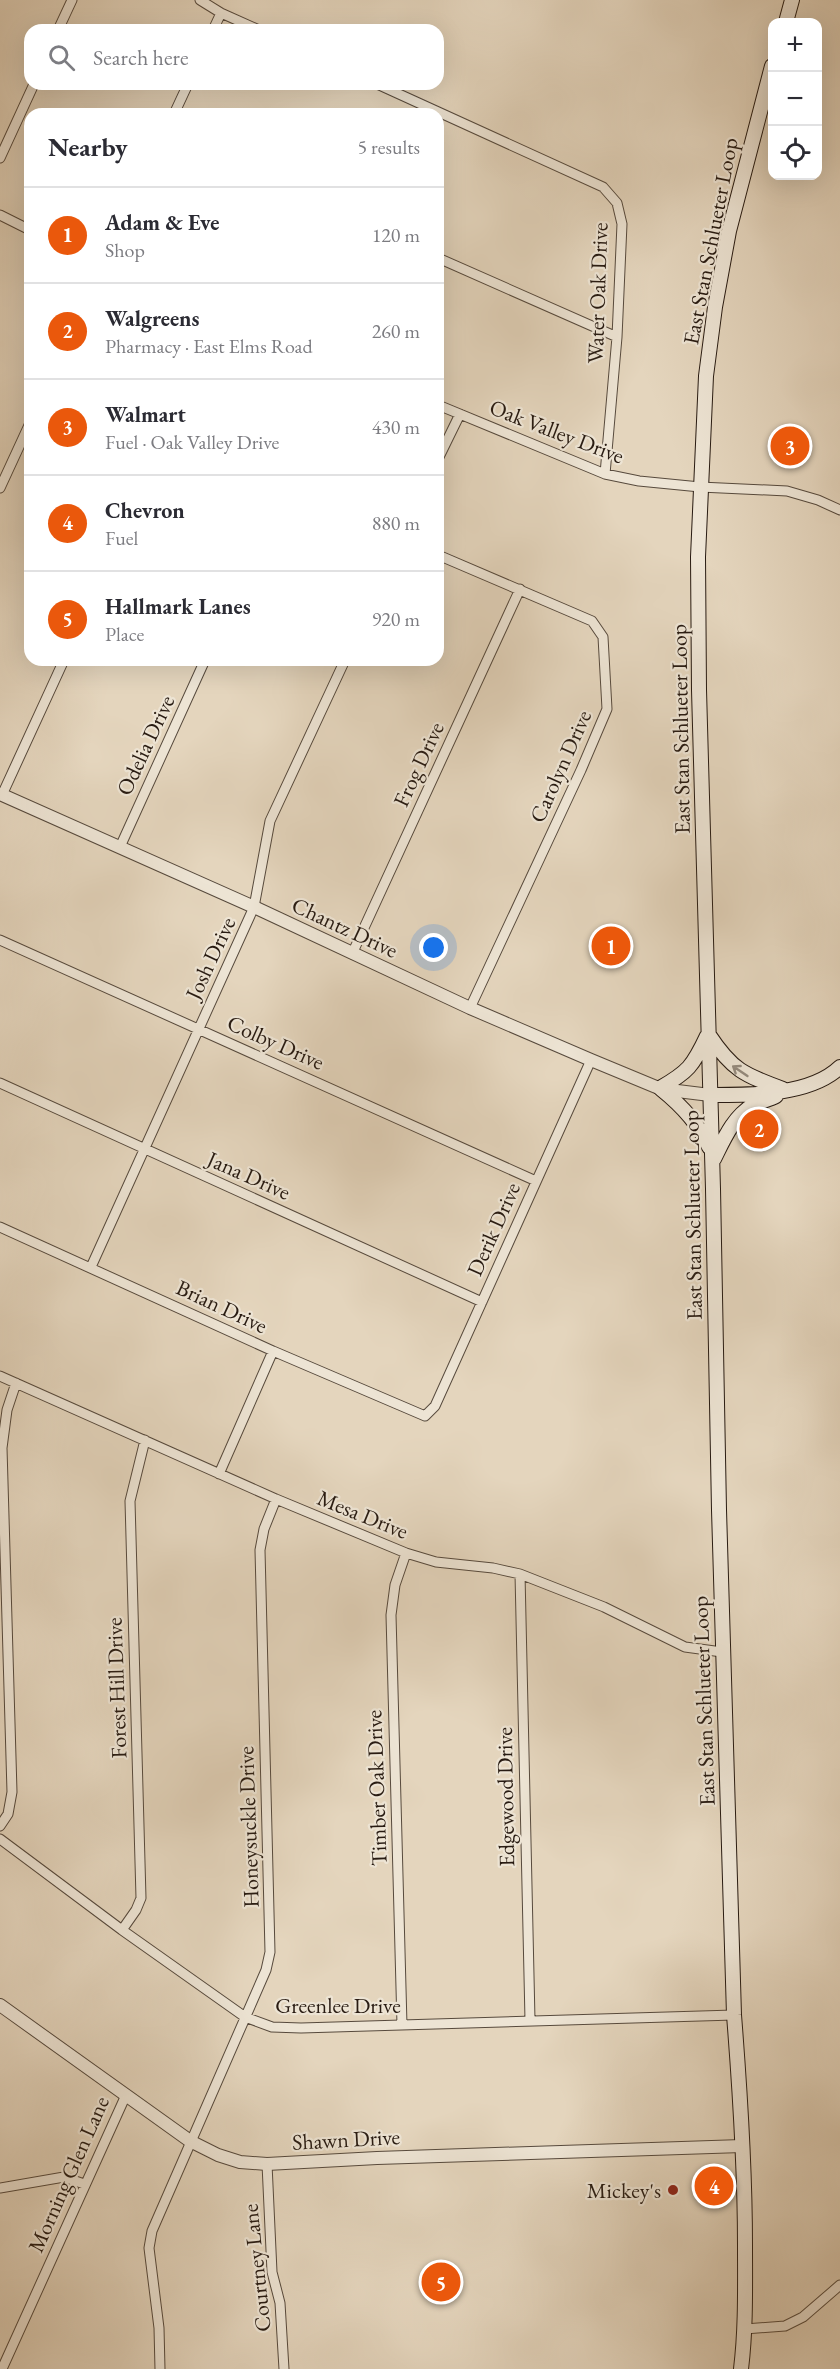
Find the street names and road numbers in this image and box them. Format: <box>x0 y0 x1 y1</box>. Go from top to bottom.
street label: East Stan Schlueter Loop <box>676 135 745 347</box>
street label: Water Oak Drive <box>581 222 614 364</box>
street label: Oak Valley Drive <box>485 393 629 471</box>
street label: East Stan Schlueter Loop <box>664 624 697 834</box>
street label: Odelia Drive <box>110 690 181 800</box>
street label: Carolyn Drive <box>523 705 598 827</box>
street label: Frog Drive <box>386 717 451 811</box>
street label: Chantz Drive <box>287 890 403 965</box>
street label: Josh Drive <box>178 912 242 1006</box>
street label: Colby Drive <box>223 1008 329 1077</box>
street label: East Stan Schlueter Loop <box>676 1110 709 1320</box>
street label: Jana Drive <box>201 1143 295 1207</box>
street label: Derik Drive <box>460 1177 527 1281</box>
street label: Brian Drive <box>171 1273 272 1340</box>
street label: Mesa Drive <box>313 1483 413 1546</box>
street label: East Stan Schlueter Loop <box>685 1595 722 1807</box>
street label: Forest Hill Drive <box>100 1617 133 1759</box>
street label: Timber Oak Drive <box>359 1709 394 1867</box>
street label: Edgewood Drive <box>490 1726 521 1867</box>
street label: Honeysuckle Drive <box>231 1745 266 1908</box>
street label: Greenlee Drive <box>275 1991 401 2020</box>
street label: Morning Glen Lane <box>21 2091 116 2257</box>
street label: Shawn Drive <box>291 2122 401 2157</box>
street label: Courtney Lane <box>235 2202 278 2333</box>

